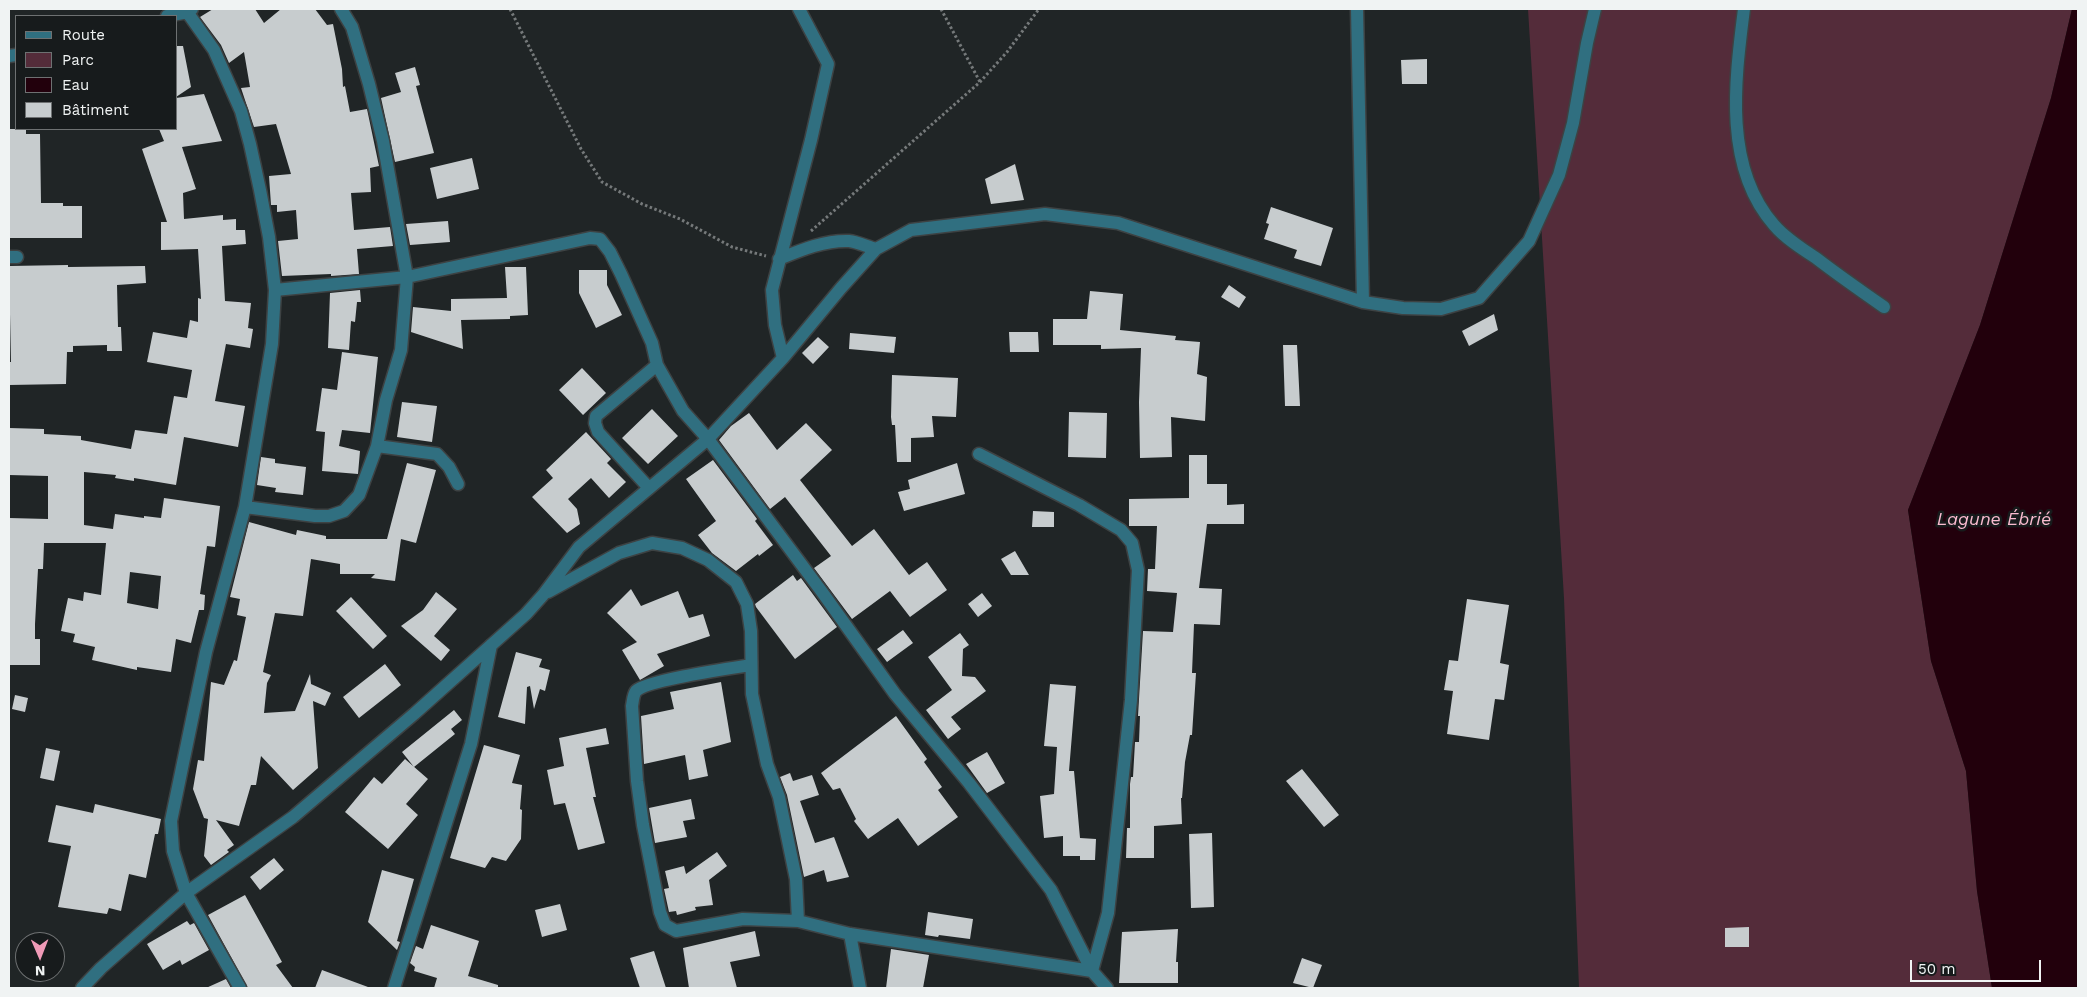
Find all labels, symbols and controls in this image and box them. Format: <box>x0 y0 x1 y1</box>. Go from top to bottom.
legend <box>15 15 178 130</box>
text: Route <box>62 26 105 44</box>
text: Parc <box>62 51 94 69</box>
text: Eau <box>62 76 89 94</box>
text: Bâtiment <box>62 101 129 119</box>
water label: Lagune Ébrié <box>1937 509 2051 531</box>
north arrow <box>15 932 65 982</box>
scale bar <box>1912 950 2043 982</box>
text: 50 m <box>1918 960 1955 978</box>
text: N <box>35 963 46 979</box>

